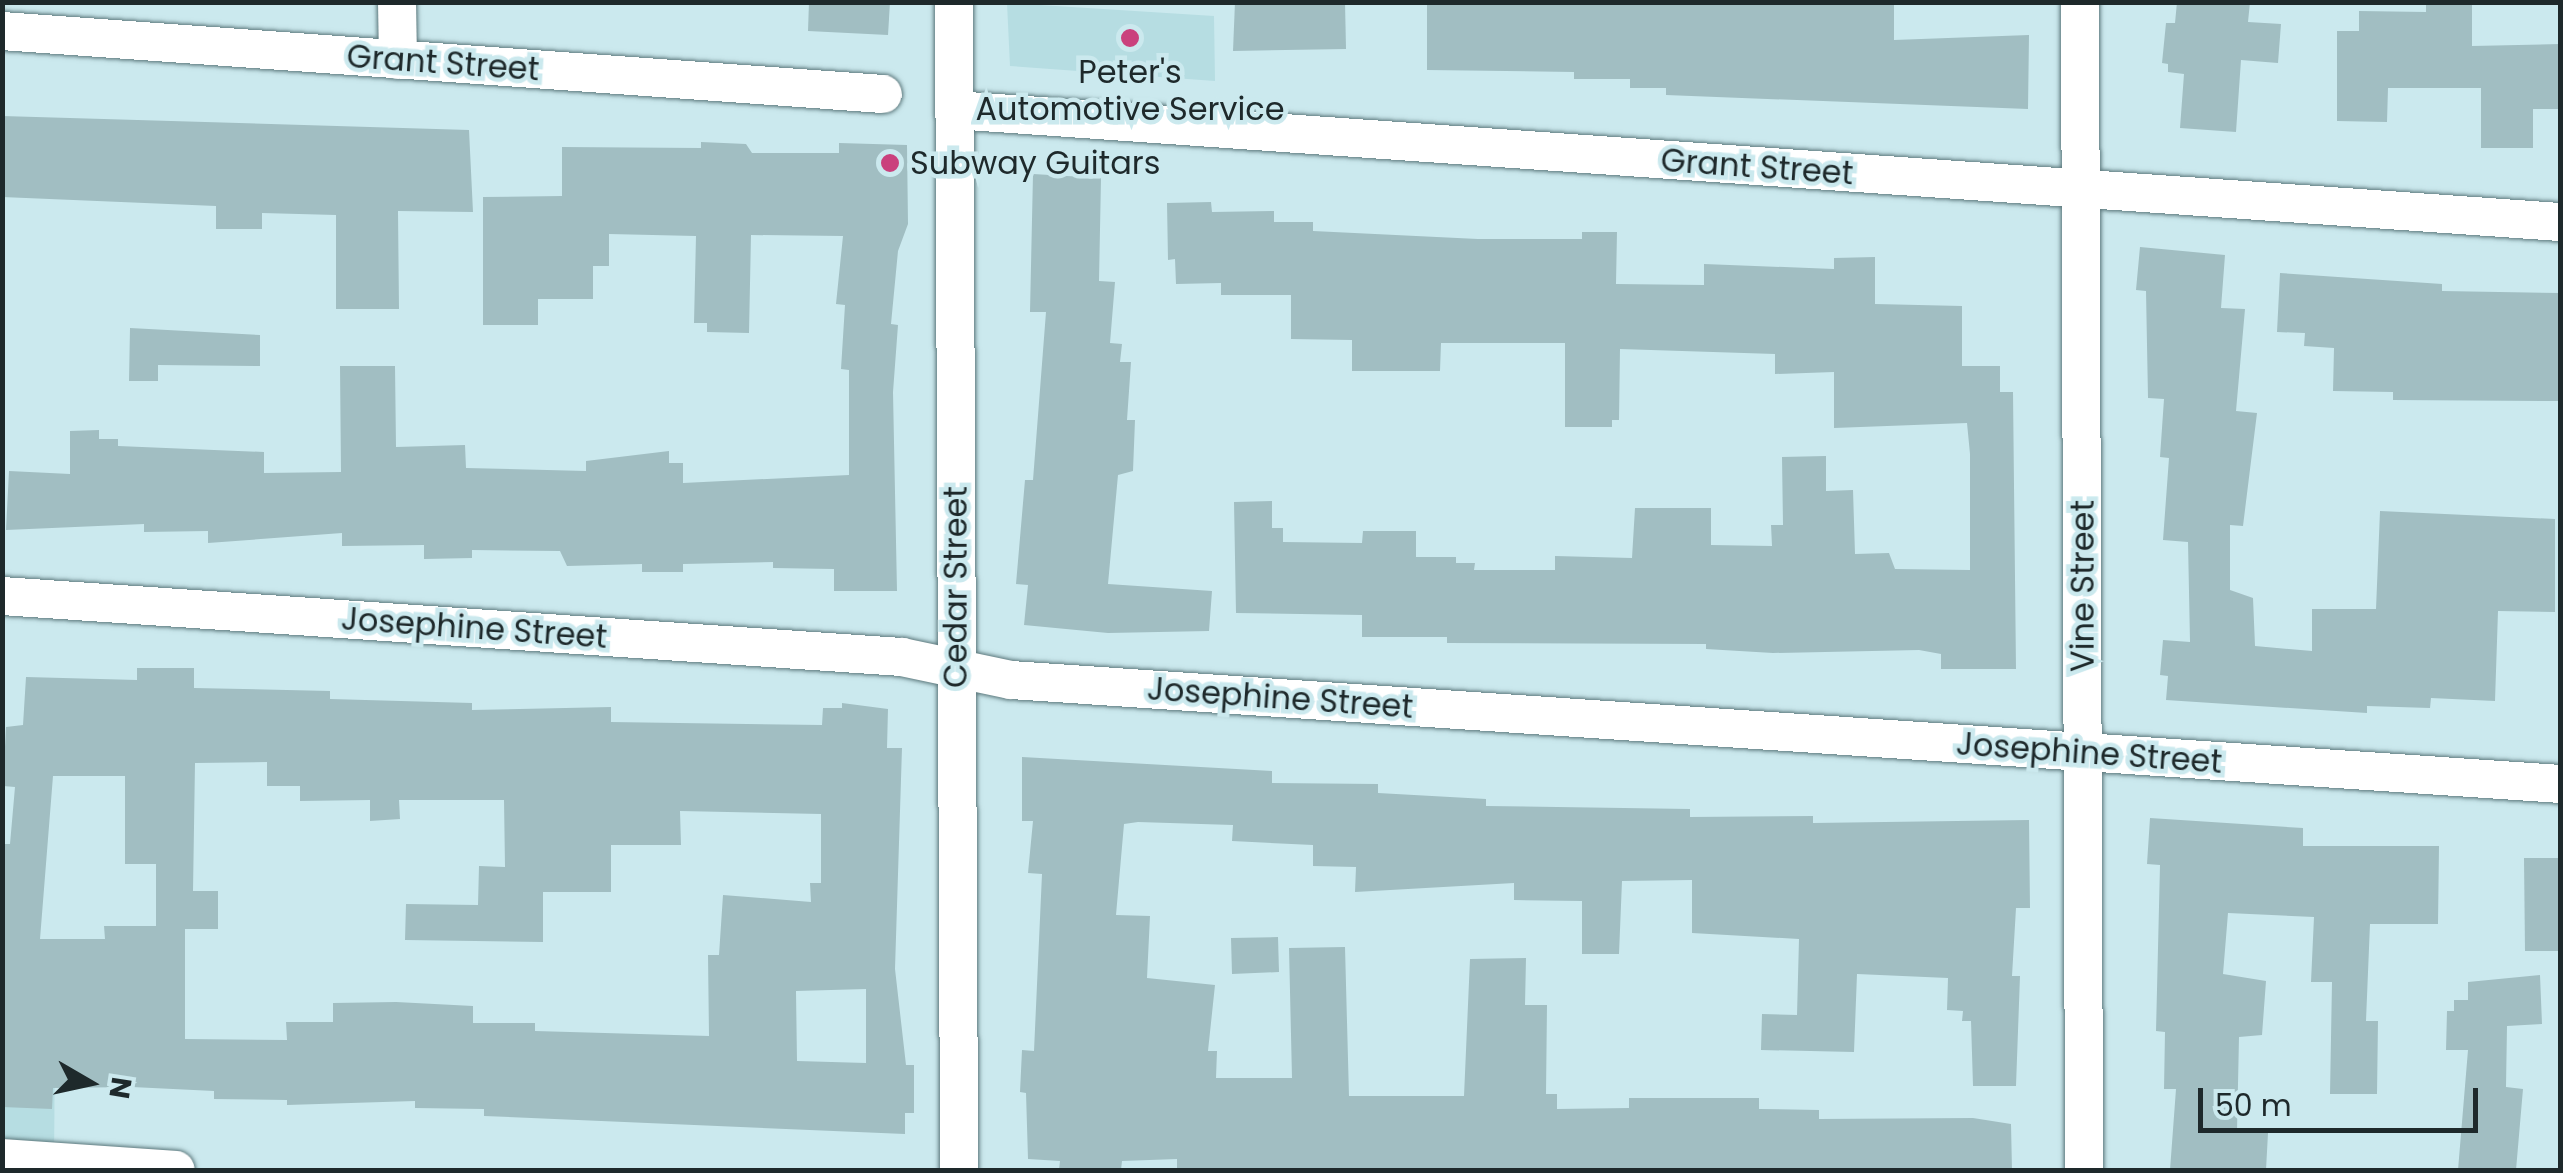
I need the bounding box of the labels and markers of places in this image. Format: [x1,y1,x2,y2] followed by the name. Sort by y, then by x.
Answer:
[1119,27,1141,49] marker: Peter's Automotive Service
[975,54,1285,129] place label: Peter's Automotive Service
[910,144,1160,182] place label: Subway Guitars
[879,152,901,174] marker: Subway Guitars

